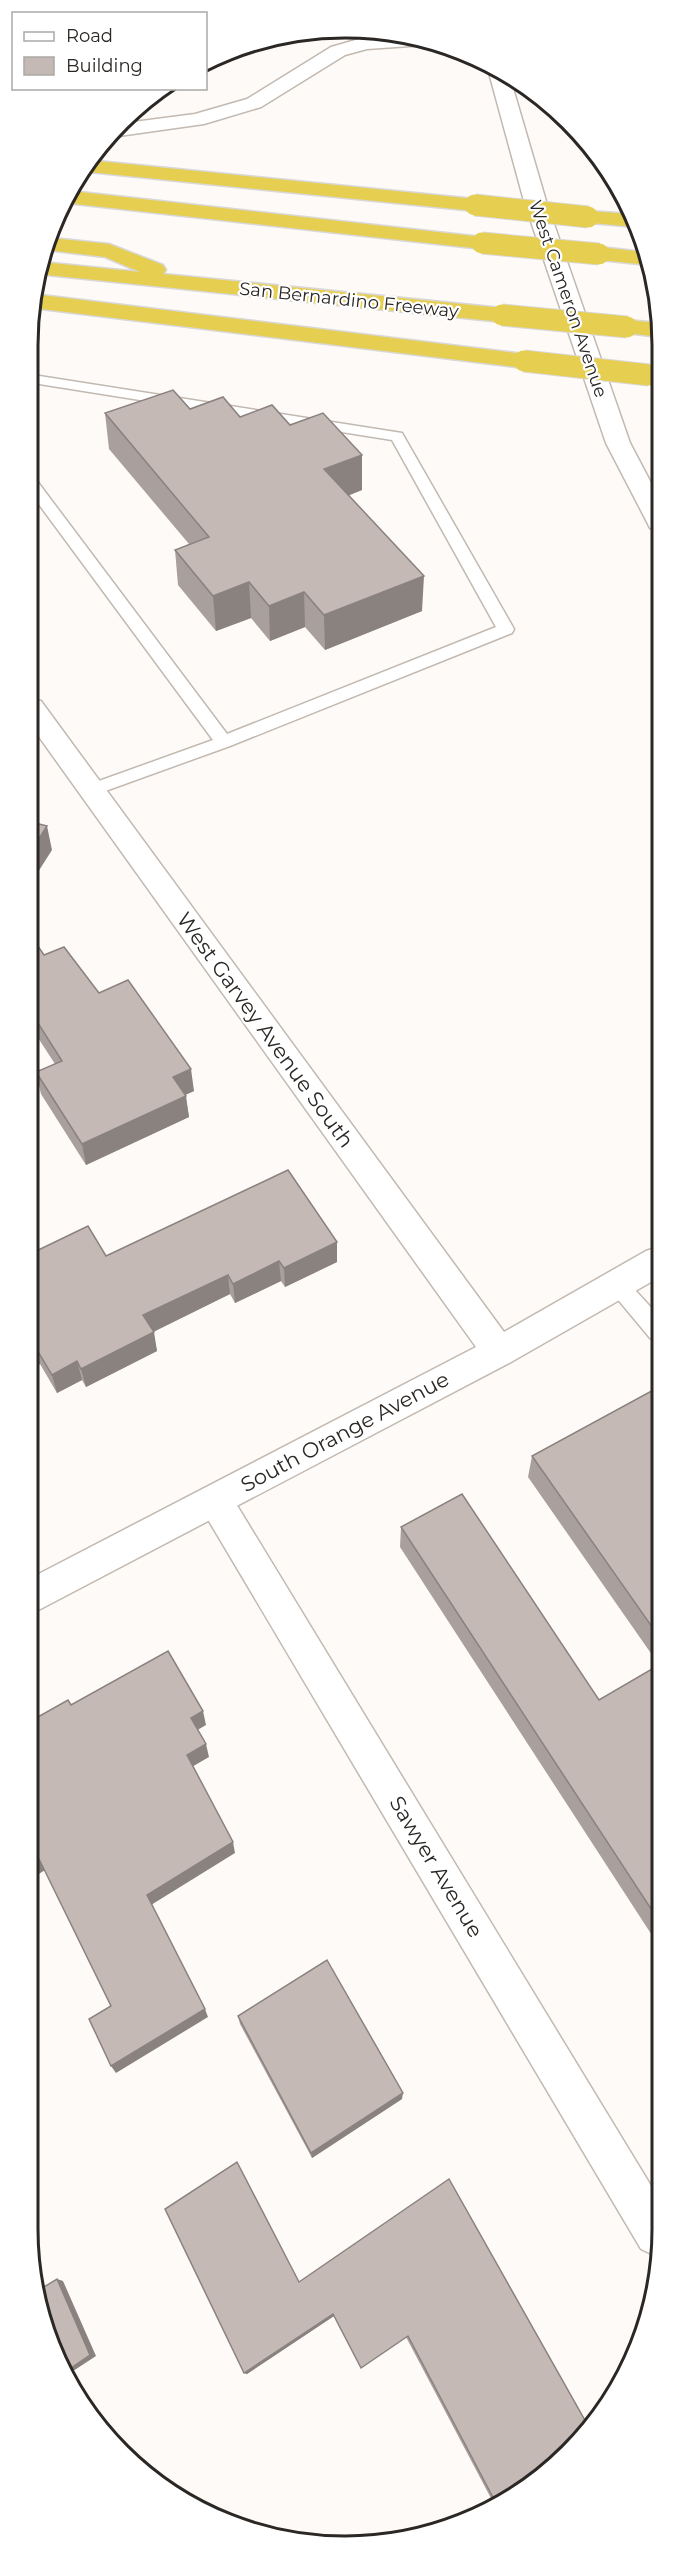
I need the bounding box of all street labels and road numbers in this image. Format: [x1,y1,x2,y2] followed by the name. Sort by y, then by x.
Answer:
[524,198,612,401] street label: West Cameron Avenue
[238,278,460,322] street label: San Bernardino Freeway
[172,907,359,1152] street label: West Garvey Avenue South
[236,1366,453,1497] street label: South Orange Avenue
[384,1792,488,1942] street label: Sawyer Avenue

